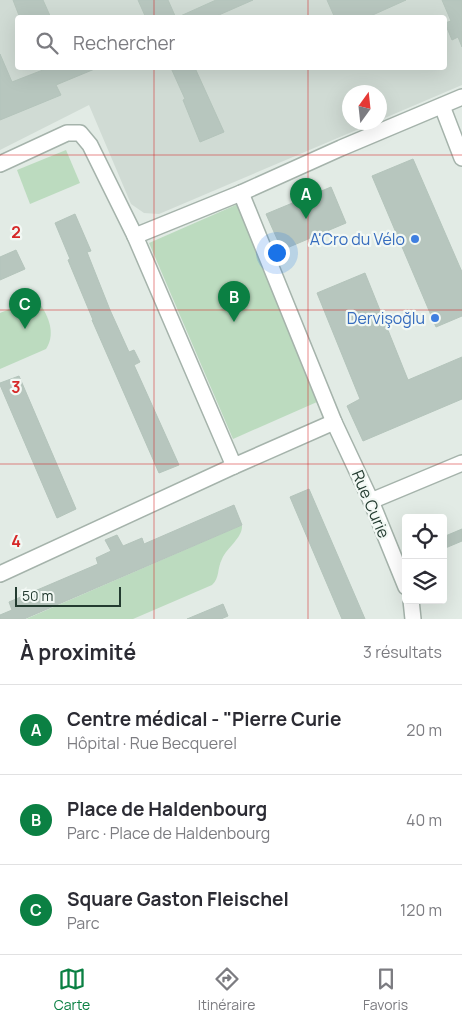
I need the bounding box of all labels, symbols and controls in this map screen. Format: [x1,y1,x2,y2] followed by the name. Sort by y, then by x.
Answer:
[15,15,447,70] search box
[33,29,61,57] icon: search
[73,30,175,56] text: Rechercher
[342,85,387,130] north arrow
[290,178,322,219] pin: A
[11,221,21,243] text: 2
[310,228,405,250] place label: A'Cro du Vélo
[409,233,421,245] marker: A'Cro du Vélo
[264,240,290,266] your location
[218,281,250,322] pin: B
[9,288,41,329] pin: C
[347,307,425,329] place label: Dervişoğlu
[429,312,441,324] marker: Dervişoğlu
[11,376,21,398] text: 3
[347,467,395,541] street label: Rue Curie
[402,514,447,604] map controls
[402,514,447,559] button: locate
[11,530,21,552] text: 4
[402,559,447,604] button: layers
[15,584,121,607] scale bar
[22,586,53,605] text: 50 m
[20,638,136,666] text: À proximité
[363,641,442,663] text: 3 résultats
[67,706,341,732] text: Centre médical - "Pierre Curie
[31,719,41,741] text: A
[406,719,442,741] text: 20 m
[67,732,237,754] text: Hôpital · Rue Becquerel
[67,796,267,822] text: Place de Haldenbourg
[31,809,41,831] text: B
[406,809,442,831] text: 40 m
[67,822,270,844] text: Parc · Place de Haldenbourg
[67,886,289,912] text: Square Gaston Fleischel
[30,899,42,921] text: C
[400,899,442,921] text: 120 m
[67,912,100,934] text: Parc
[54,965,90,1014] tab: Carte
[198,965,255,1014] tab: Itinéraire
[363,965,408,1014] tab: Favoris

